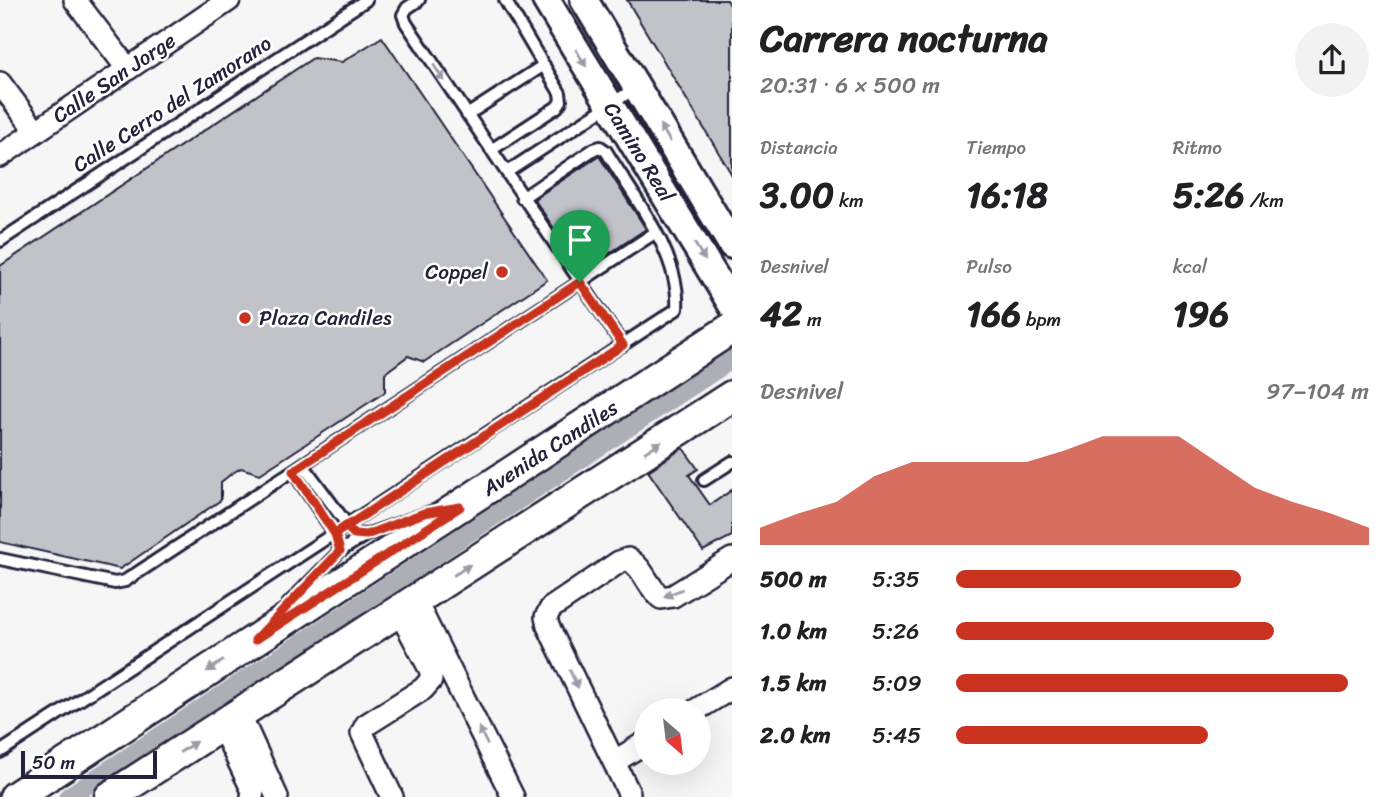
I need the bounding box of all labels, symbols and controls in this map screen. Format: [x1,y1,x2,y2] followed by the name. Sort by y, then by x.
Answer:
[760,5,1048,72] text: Carrera nocturna
[44,22,184,134] street label: Calle San Jorge
[1295,23,1369,97] button: share
[65,25,279,183] street label: Calle Cerro del Zamorano
[575,49,587,68] one-way arrow
[432,64,446,82] one-way arrow
[760,65,940,106] text: 20:31 · 6 × 500 m
[593,94,686,211] street label: Camino Real
[658,124,671,143] one-way arrow
[760,131,838,164] text: Distancia
[966,131,1026,164] text: Tiempo
[1173,131,1222,164] text: Ritmo
[760,164,834,226] text: 3.00
[966,164,1048,226] text: 16:18
[1173,164,1245,226] text: 5:26
[834,184,864,217] text: km
[1245,184,1284,217] text: /km
[550,210,610,282] pin
[561,221,599,259] icon: arrive
[693,243,706,262] one-way arrow
[760,250,829,283] text: Desnivel
[966,250,1012,283] text: Pulso
[1173,250,1207,283] text: kcal
[425,253,489,291] place label: Coppel
[494,264,510,280] marker: Coppel
[760,283,802,345] text: 42
[966,283,1021,345] text: 166
[1173,283,1229,345] text: 196
[259,299,392,337] place label: Plaza Candiles
[802,303,822,336] text: m
[1021,303,1061,336] text: bpm
[237,310,253,326] marker: Plaza Candiles
[760,371,843,412] text: Desnivel
[1266,371,1369,412] text: 97–104 m
[473,389,626,507] street label: Avenida Candiles
[644,440,662,454] one-way arrow
[760,559,827,600] text: 500 m
[872,559,920,600] text: 5:35
[452,564,471,577] one-way arrow
[662,588,683,599] one-way arrow
[760,611,827,652] text: 1.0 km
[872,611,919,652] text: 5:26
[206,660,225,673] one-way arrow
[760,663,827,704] text: 1.5 km
[872,663,922,704] text: 5:09
[568,669,579,689] one-way arrow
[634,698,710,775] north arrow
[634,698,711,775] map controls
[760,715,831,756] text: 2.0 km
[872,715,921,756] text: 5:45
[477,726,488,746] one-way arrow
[178,740,198,753] one-way arrow
[32,746,75,779] text: 50 m
[21,748,158,780] scale bar

